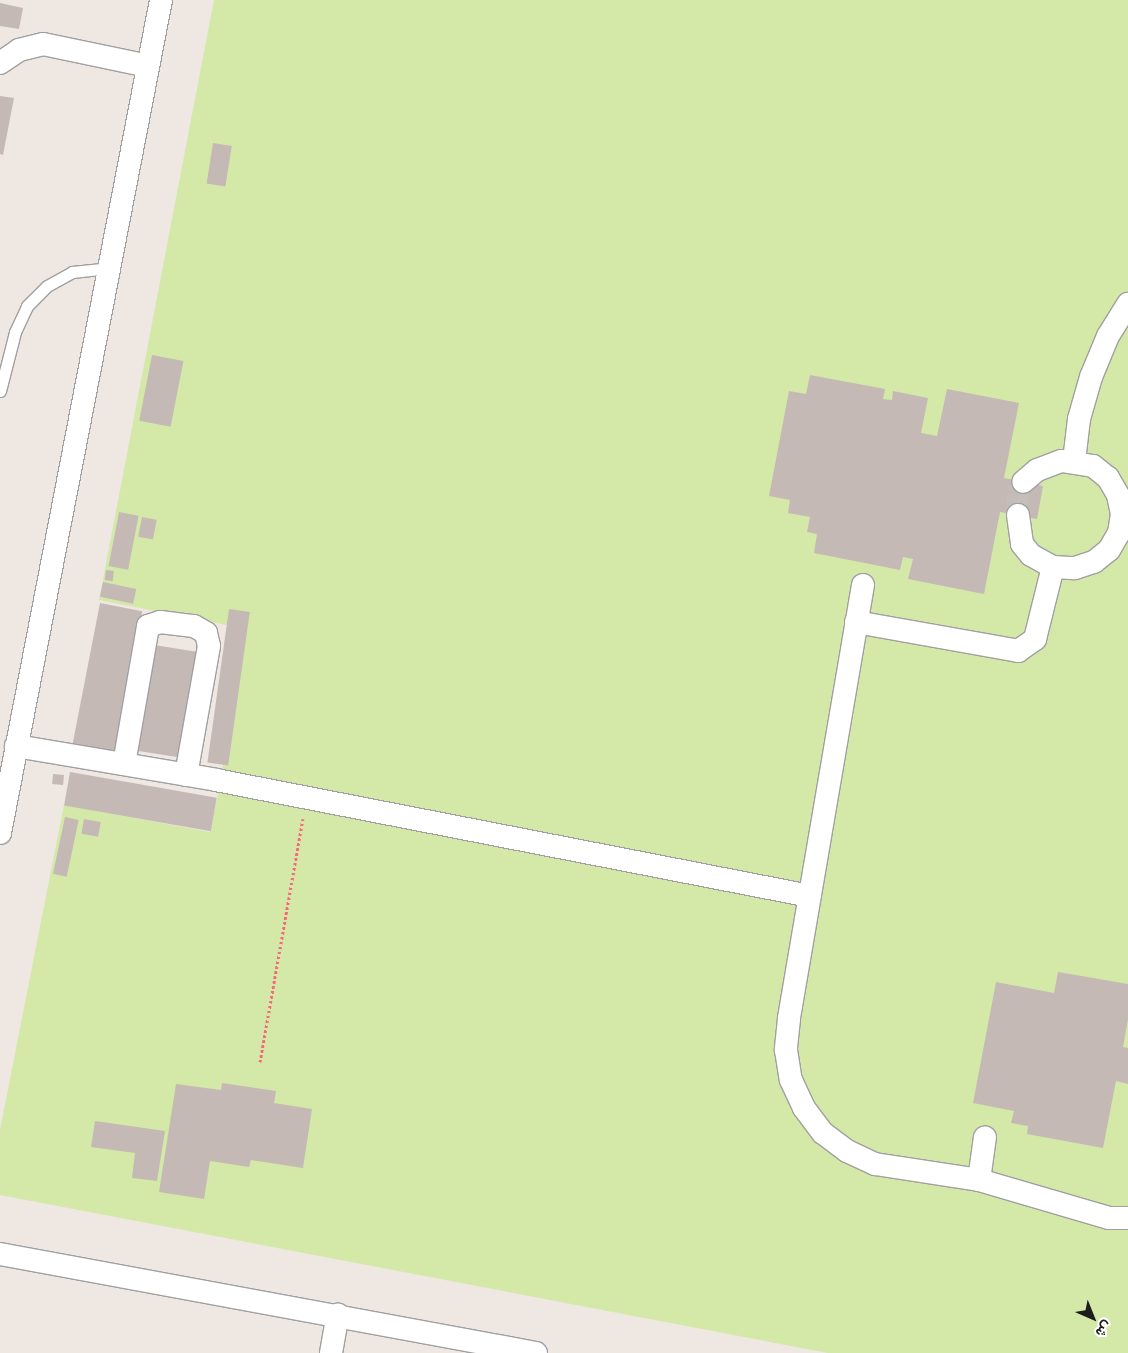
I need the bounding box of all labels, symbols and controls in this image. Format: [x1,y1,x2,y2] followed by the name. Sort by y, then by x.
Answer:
[1068,1293,1118,1343] north arrow
[1090,1316,1116,1342] text: ش

